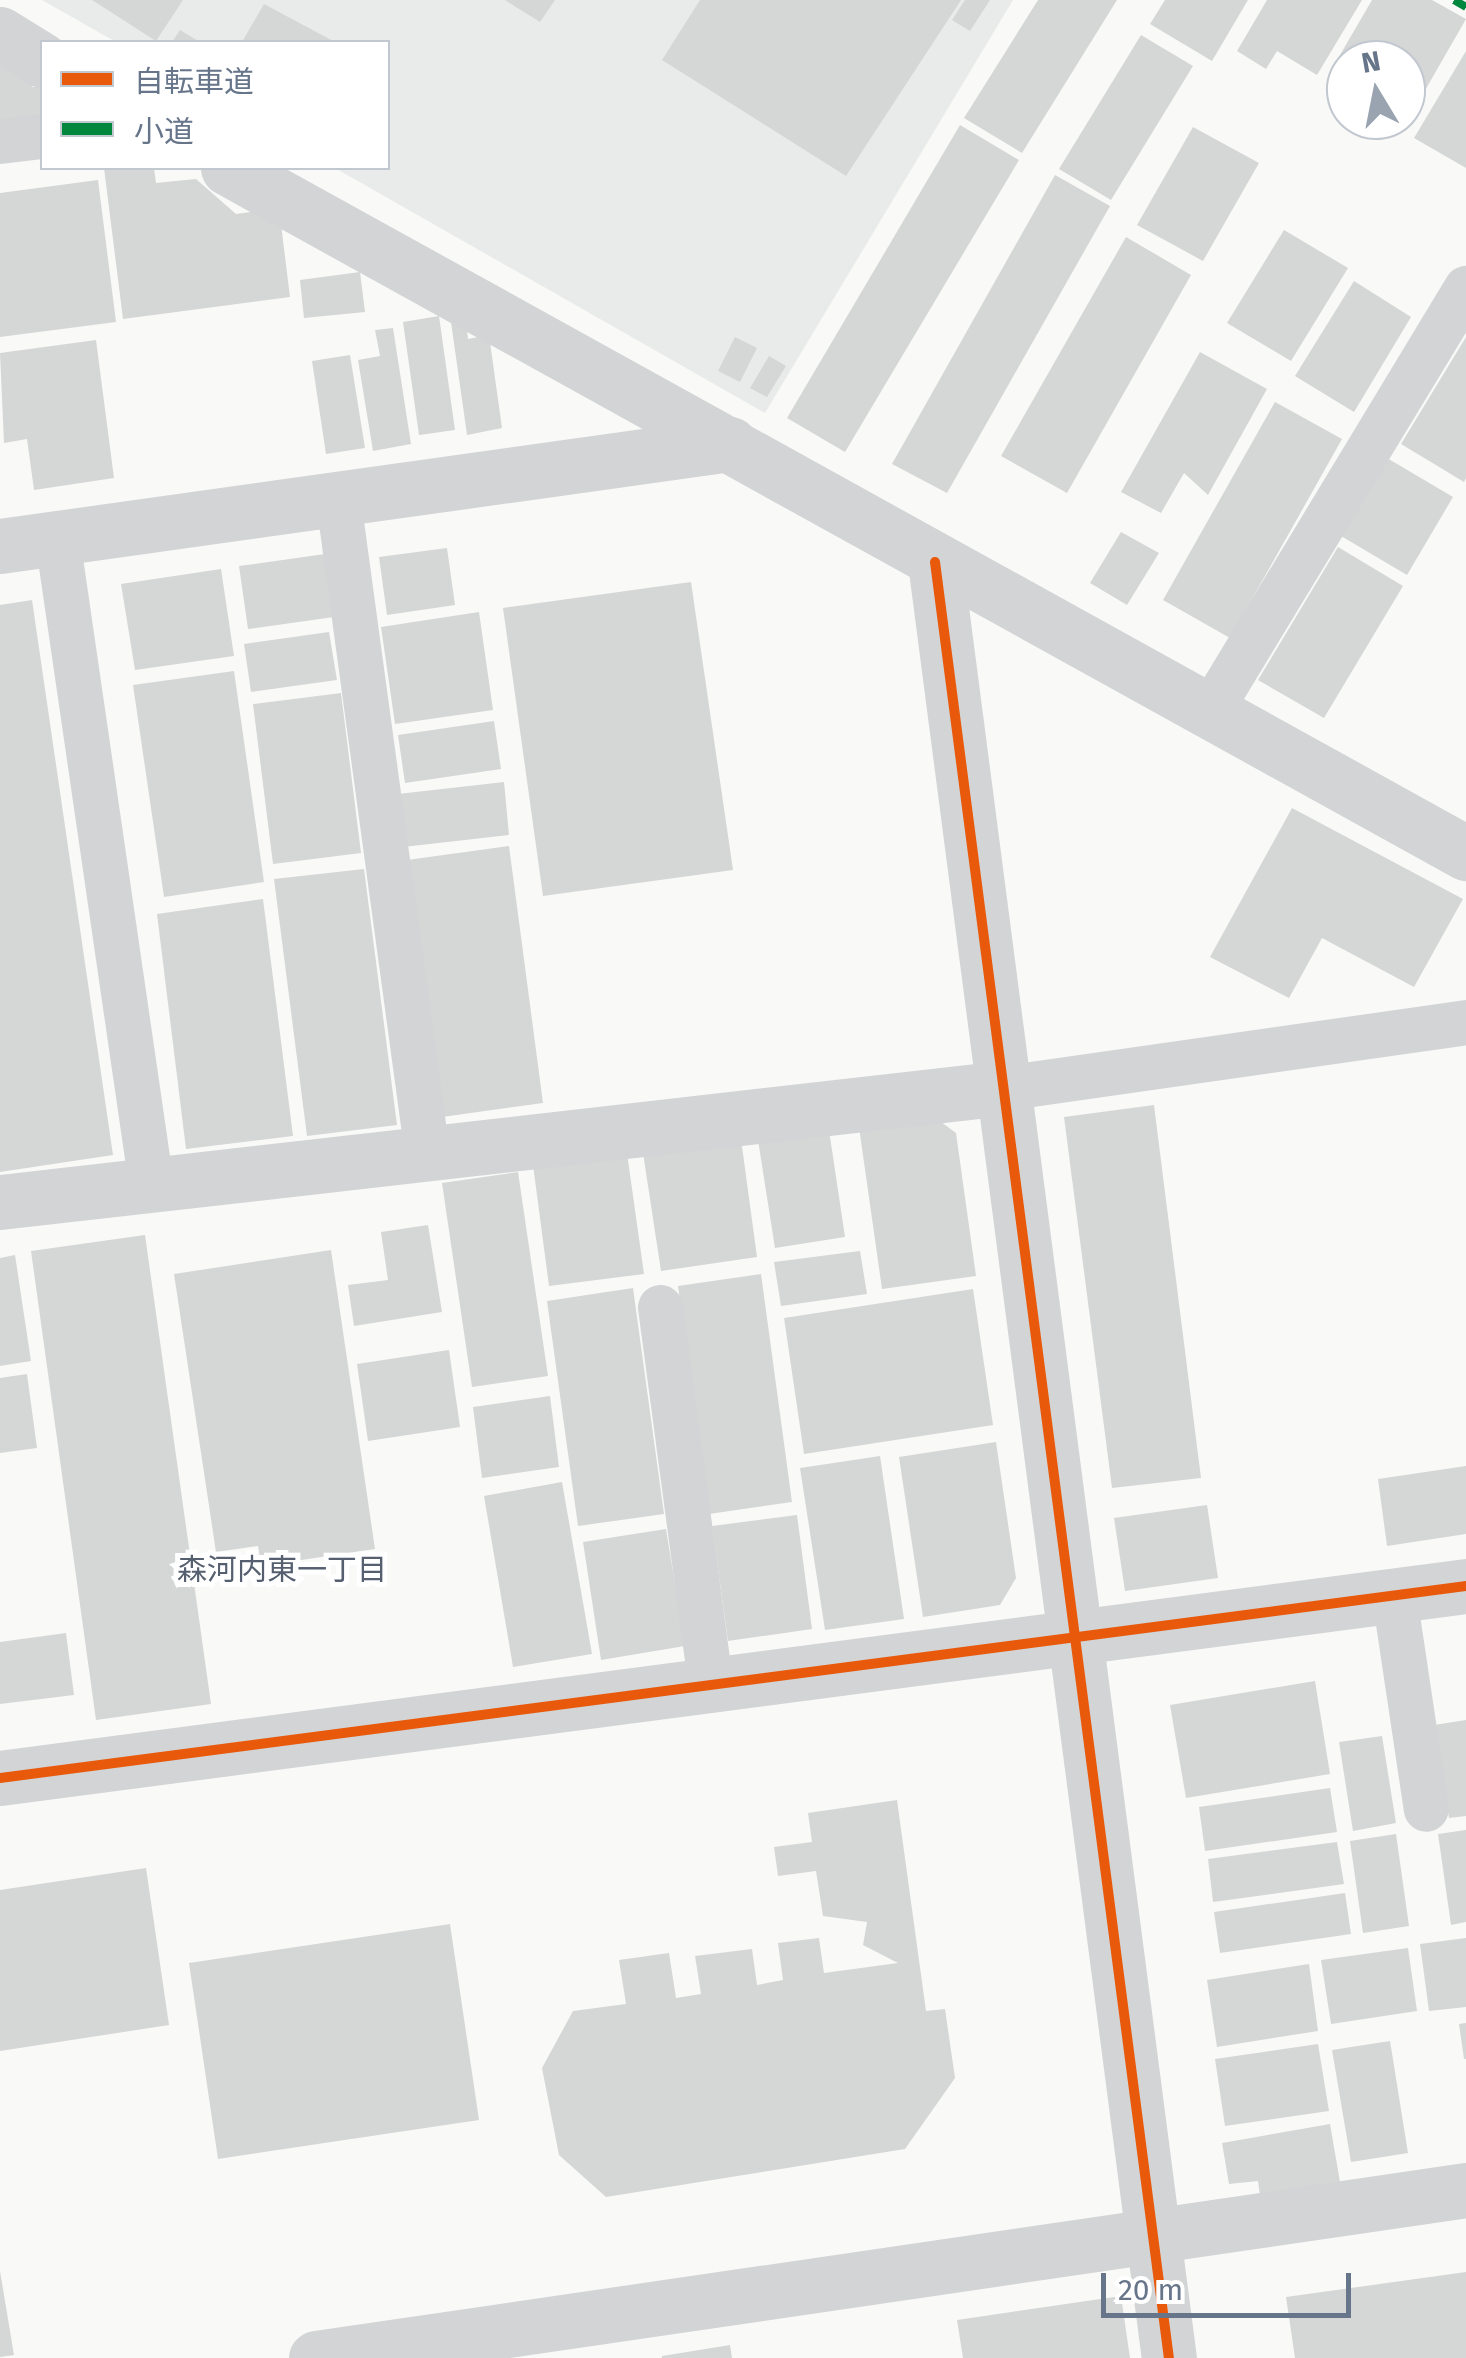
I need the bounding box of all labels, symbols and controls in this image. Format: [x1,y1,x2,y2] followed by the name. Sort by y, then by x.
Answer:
[40,40,390,170] legend
[1326,40,1426,140] north arrow
[1359,44,1383,80] text: N
[134,64,254,100] text: 自転車道
[134,114,194,150] text: 小道
[177,1552,387,1588] district label: 森河内東一丁目
[1106,2253,1356,2315] scale bar
[1118,2272,1183,2308] text: 20 m

